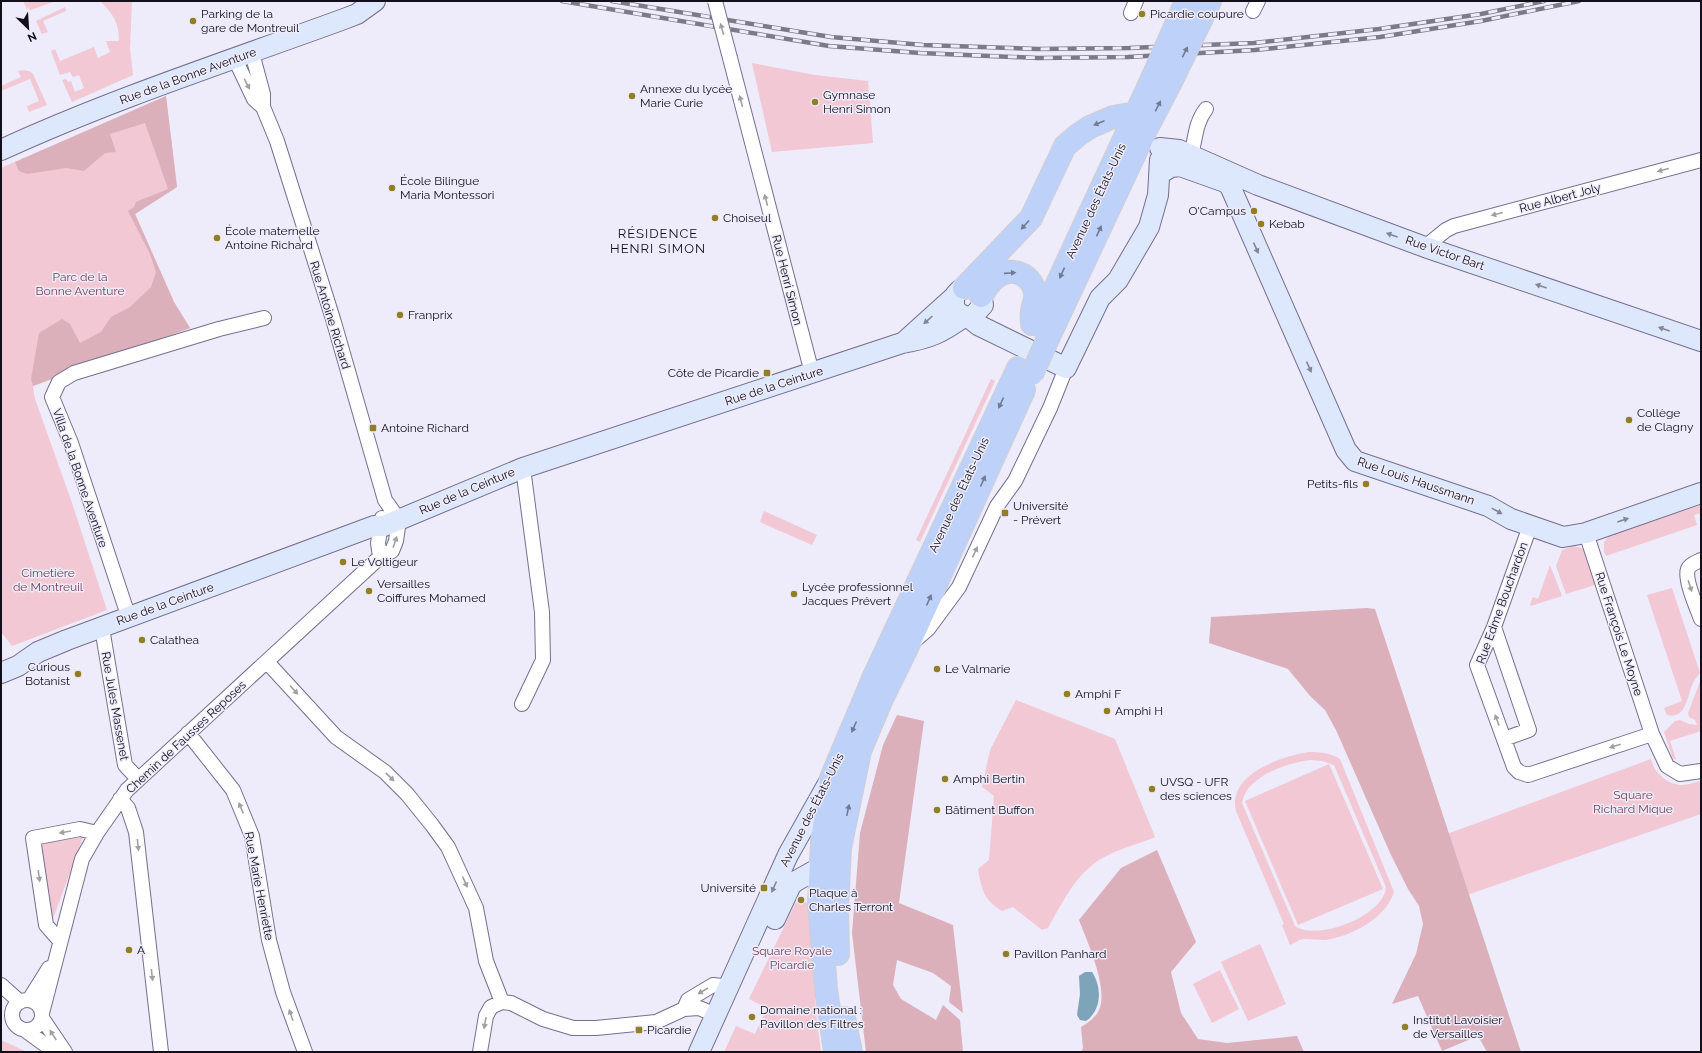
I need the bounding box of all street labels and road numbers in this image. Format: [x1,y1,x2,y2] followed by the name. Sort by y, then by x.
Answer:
[118,45,258,107] street label: Rue de la Bonne Aventure
[1063,141,1129,261] street label: Avenue des États-Unis
[1518,180,1603,216] street label: Rue Albert Joly
[769,233,805,327] street label: Rue Henri Simon
[1404,233,1486,273] street label: Rue Victor Bart
[307,259,353,371] street label: Rue Antoine Richard
[723,364,825,408] street label: Rue de la Ceinture
[50,407,110,549] street label: Villa de la Bonne Aventure
[926,435,992,555] street label: Avenue des États-Unis
[1355,454,1477,508] street label: Rue Louis Haussmann
[417,465,517,517] street label: Rue de la Ceinture
[1473,540,1531,666] street label: Rue Edme Bouchardon
[1592,570,1646,698] street label: Rue François Le Moyne
[114,580,216,628] street label: Rue de la Ceinture
[99,650,131,762] street label: Rue Jules Massenet
[123,678,249,796] street label: Chemin de Fausses Reposes
[777,751,847,869] street label: Avenue des États-Unis
[242,830,276,942] street label: Rue Marie Henriette

